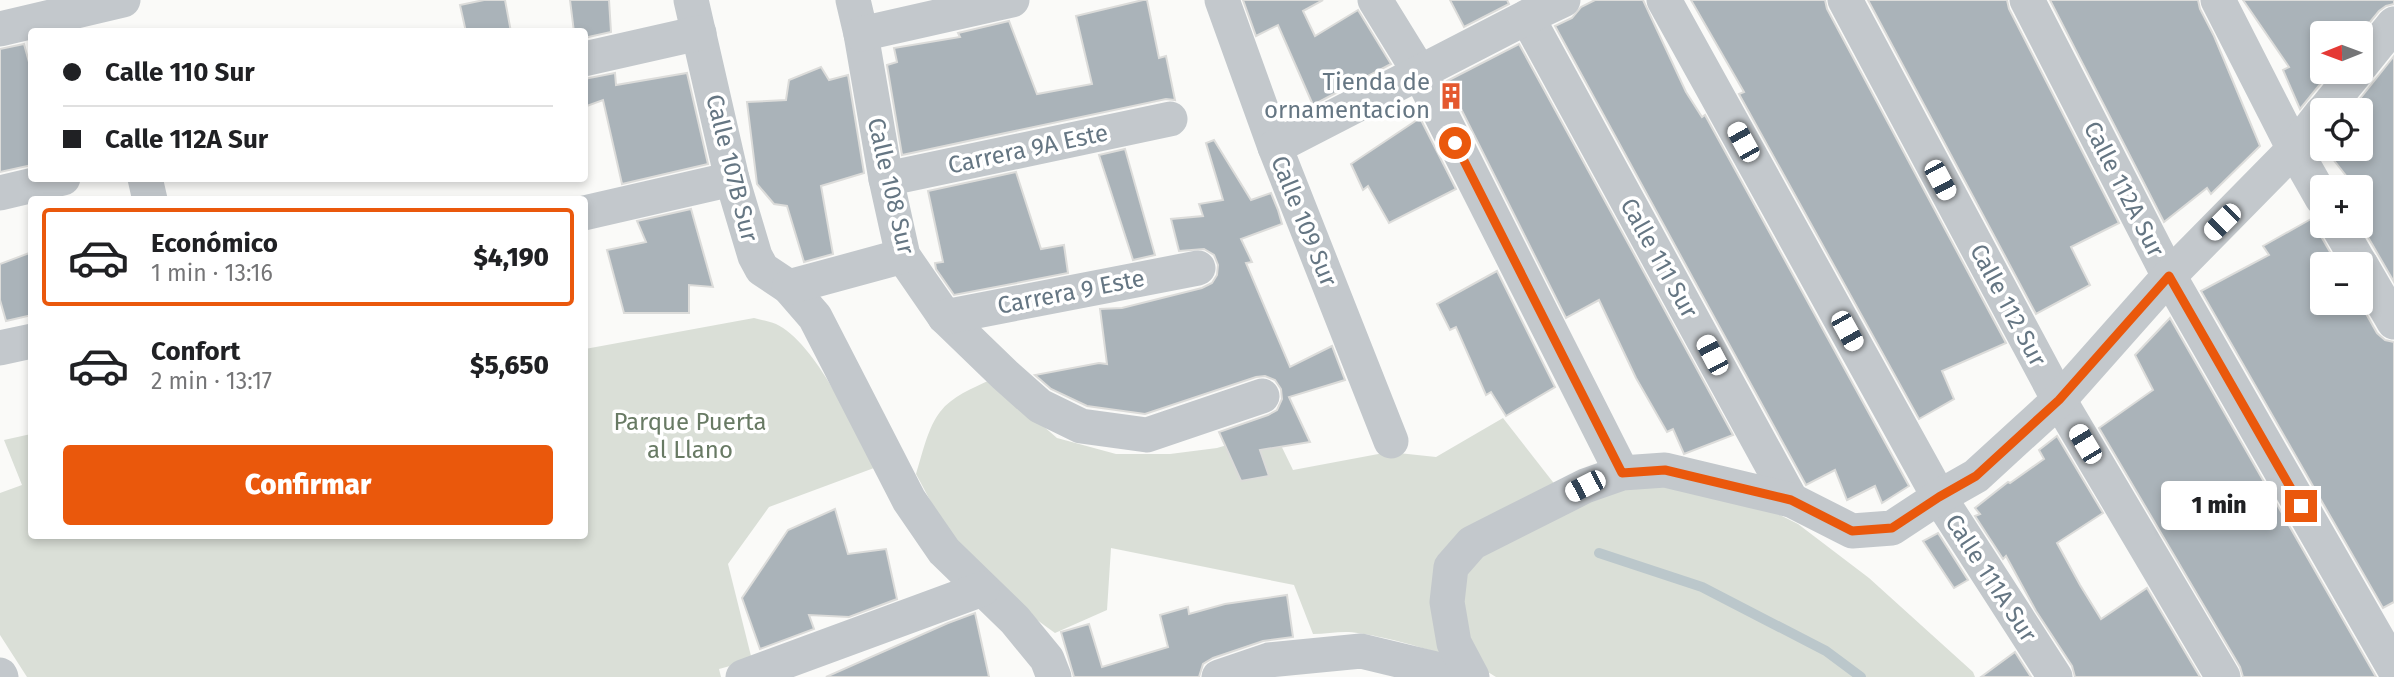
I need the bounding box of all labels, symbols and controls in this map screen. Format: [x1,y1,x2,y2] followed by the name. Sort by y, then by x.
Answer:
[2310,21,2373,84] north arrow
[2310,21,2373,315] map controls
[105,57,255,88] text: Calle 110 Sur
[1264,68,1430,124] place label: Tienda de ornamentacion
[1436,81,1466,111] building icon: Tienda de ornamentacion
[700,92,764,245] street label: Calle 107B Sur
[2310,98,2373,161] button: locate
[862,115,920,258] street label: Calle 108 Sur
[2078,117,2170,262] street label: Calle 112A Sur
[945,118,1111,180] street label: Carrera 9A Este
[1724,119,1763,165] car
[105,124,268,155] text: Calle 112A Sur
[1439,127,1471,159] route start
[1265,152,1343,291] street label: Calle 109 Sur
[1921,157,1960,203] car
[2310,175,2373,238] button: +
[1615,193,1704,323] street label: Calle 111 Sur
[2200,200,2245,244] car
[67,226,130,289] icon: car
[151,228,278,259] text: Económico
[1964,239,2052,372] street label: Calle 112 Sur
[473,242,549,273] text: $4,190
[2310,252,2373,315] button: −
[151,259,273,287] text: 1 min · 13:16
[995,264,1147,320] street label: Carrera 9 Este
[1828,308,1867,354] car
[1693,332,1732,378] car
[67,334,130,397] icon: car
[151,336,240,367] text: Confort
[470,350,549,381] text: $5,650
[151,367,272,395] text: 2 min · 13:17
[613,408,767,464] park label: Parque Puerta al Llano
[2066,421,2105,467] car
[63,445,553,525] button: Confirmar
[1562,467,1609,505] car
[2161,482,2276,530] callout: 1 min
[2285,490,2317,522] route end
[2191,491,2247,519] text: 1 min
[1939,509,2043,648] street label: Calle 111A Sur

